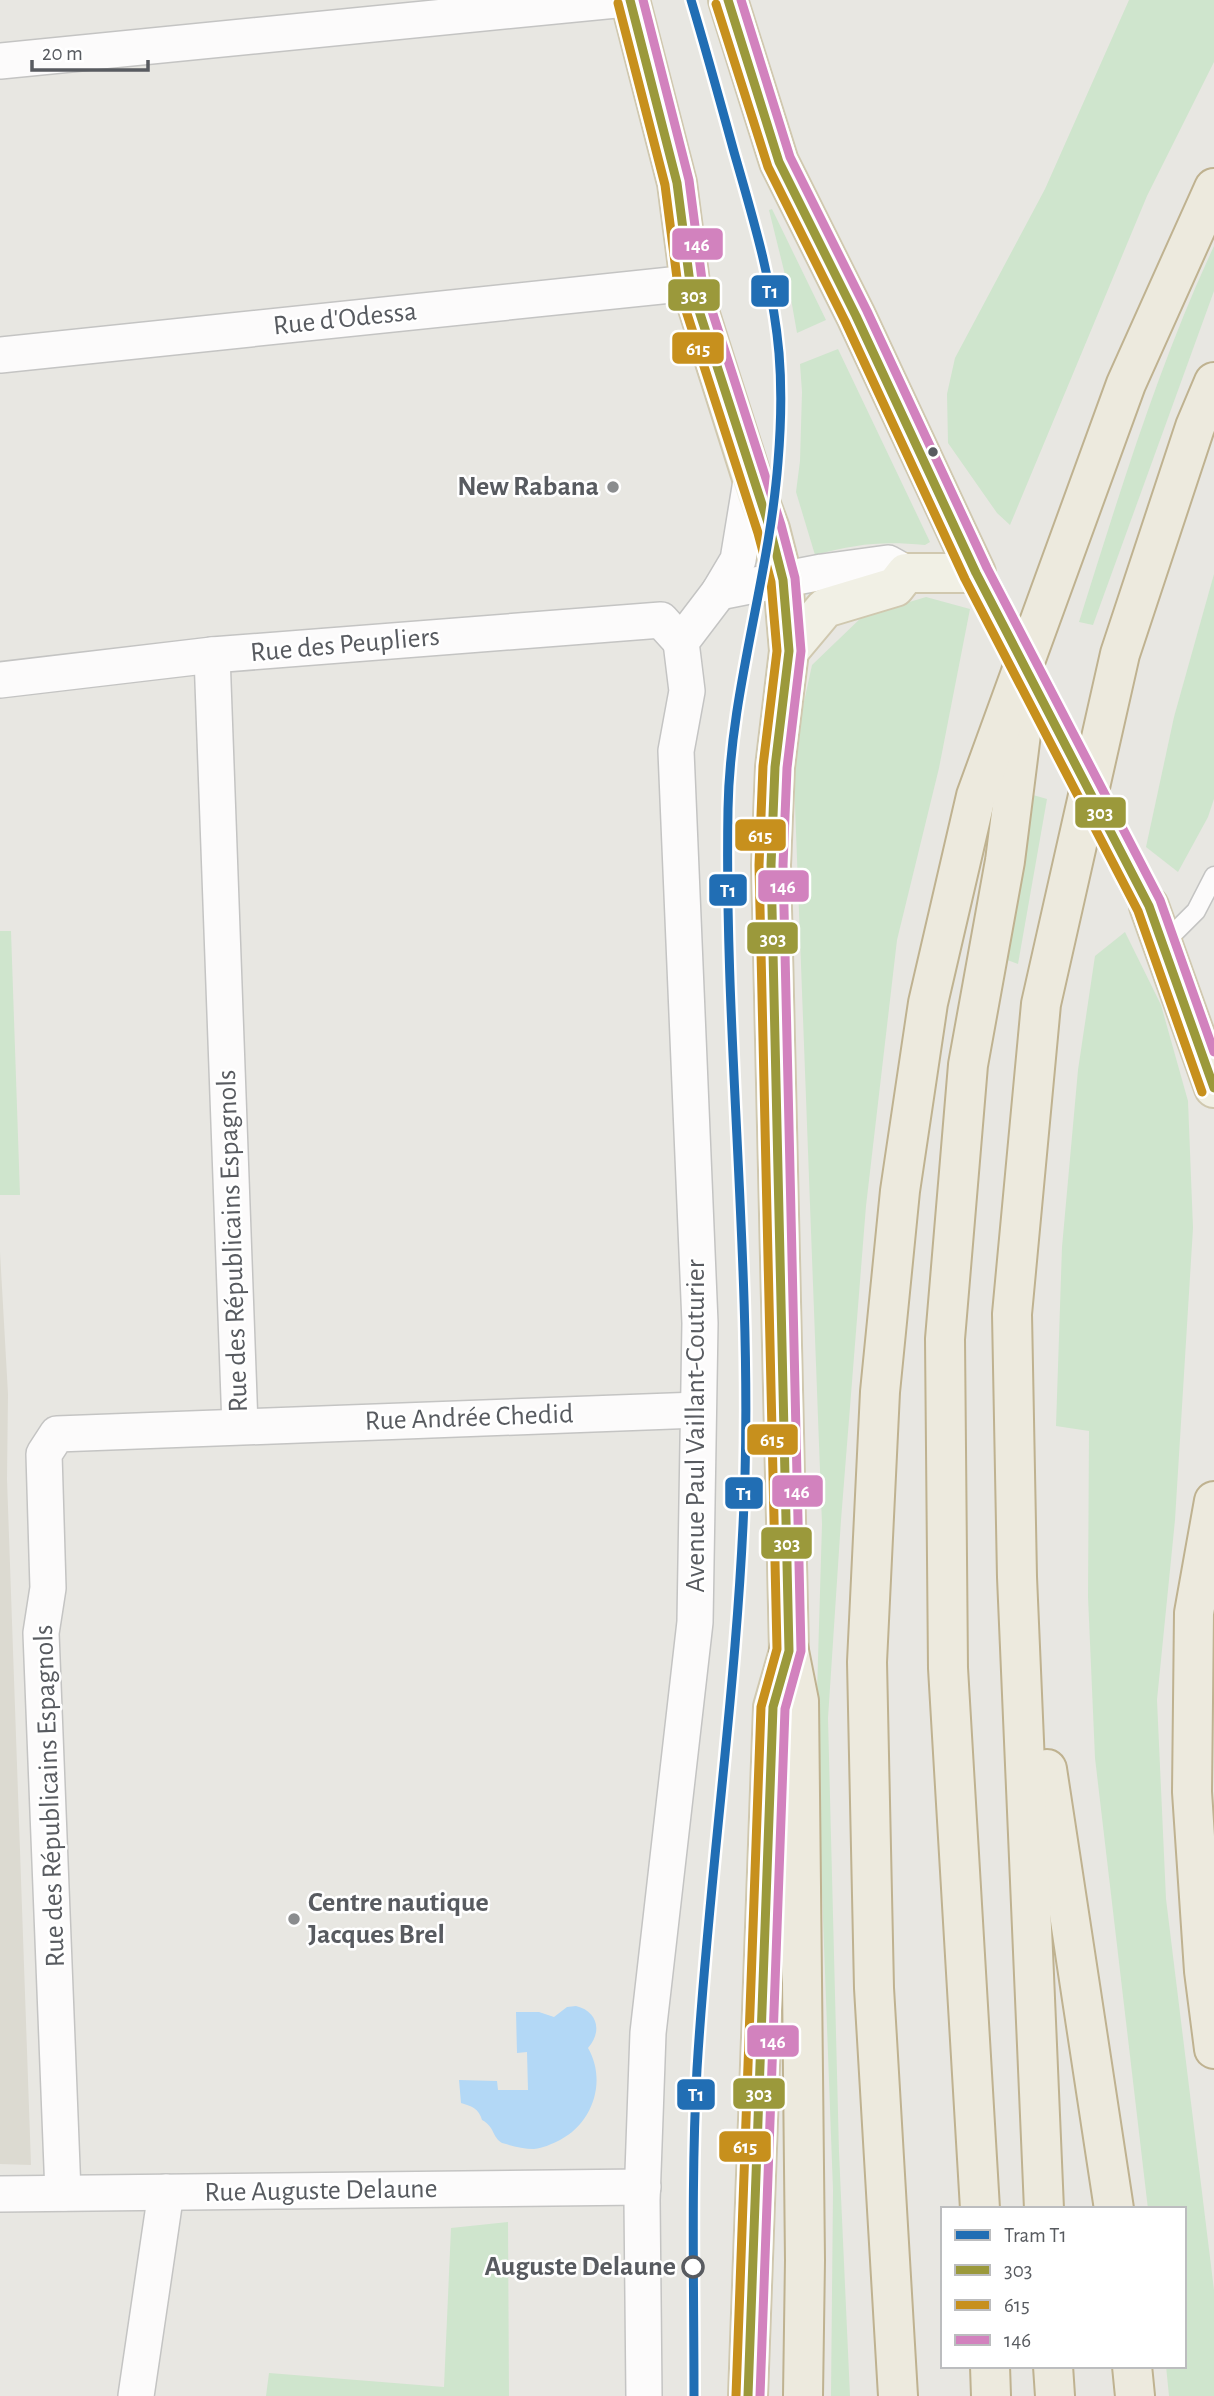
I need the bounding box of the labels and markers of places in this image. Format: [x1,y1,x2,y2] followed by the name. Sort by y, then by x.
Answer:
[926,445,940,459] unlabelled marker
[457,473,599,501] place label: New Rabana
[605,479,621,495] marker: New Rabana
[308,1889,489,1949] place label: Centre nautique Jacques Brel
[286,1911,302,1927] marker: Centre nautique Jacques Brel
[484,2253,676,2281] place label: Auguste Delaune
[682,2256,704,2278] marker: Auguste Delaune

